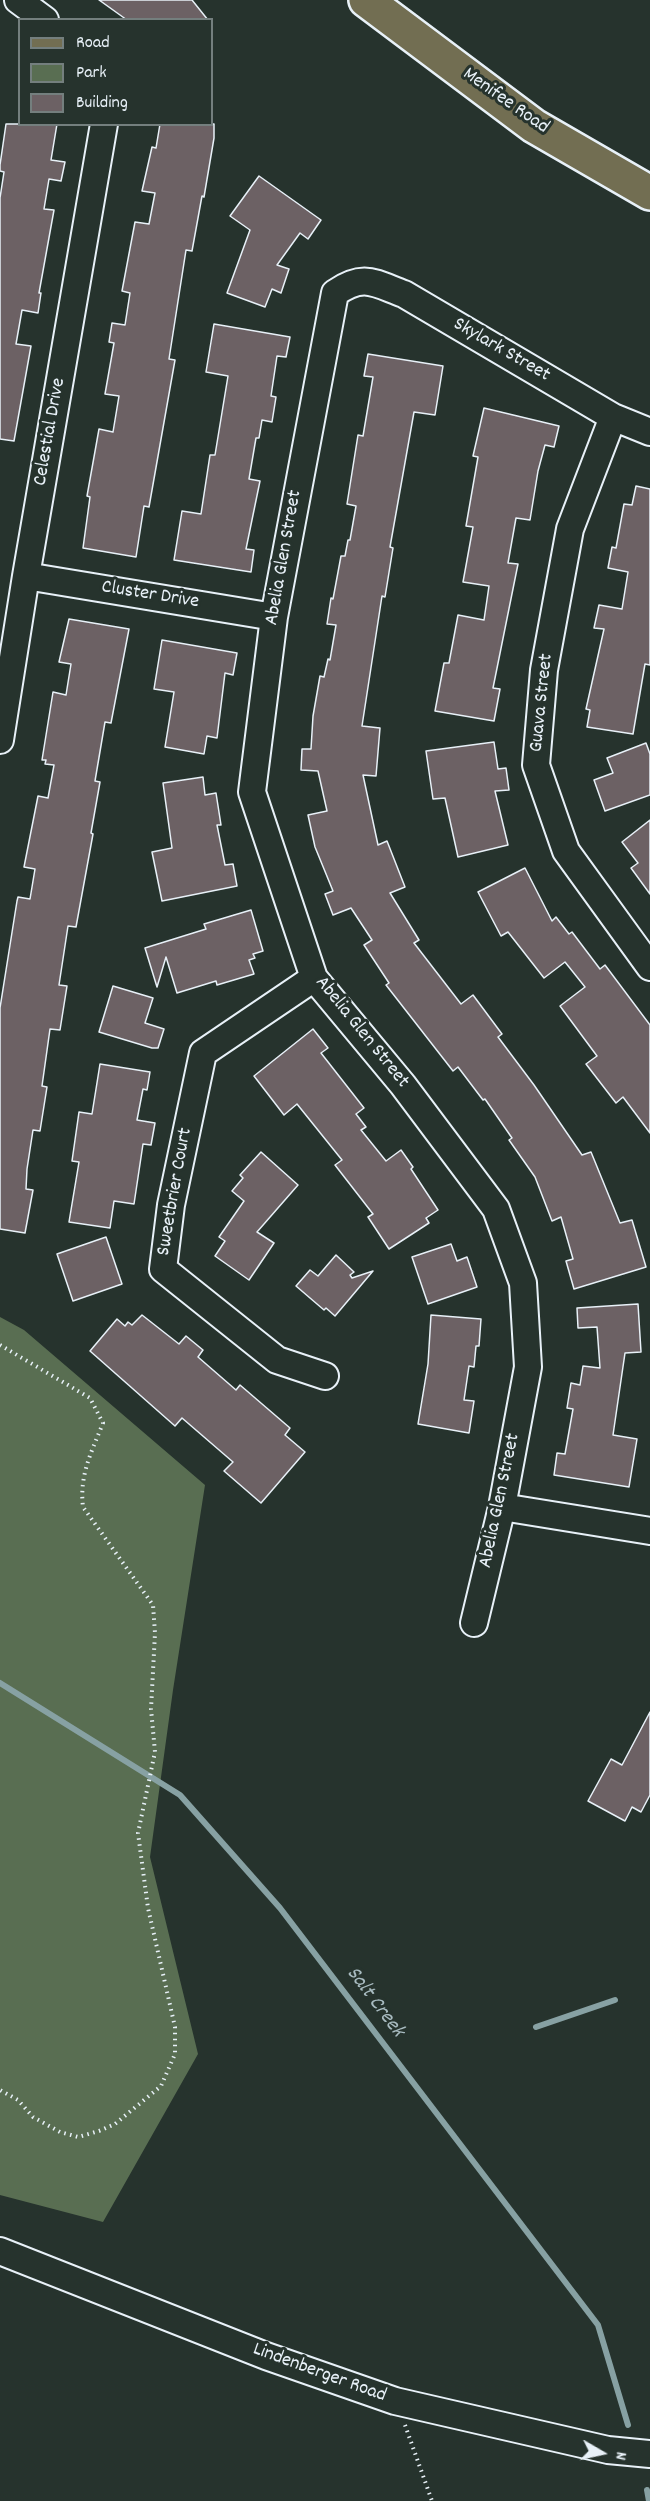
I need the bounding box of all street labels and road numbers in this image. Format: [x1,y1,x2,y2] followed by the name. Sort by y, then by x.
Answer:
[457,63,553,141] street label: Menifee Road
[448,314,554,388] street label: Skylark Street
[30,376,72,488] street label: Celestial Drive
[261,489,309,627] street label: Abelia Glen Street
[100,576,200,616] street label: Cluster Drive
[526,653,560,753] street label: Guava Street
[309,972,413,1094] street label: Abelia Glen Street
[153,1126,199,1258] street label: Sweetbrier Court
[475,1432,527,1570] street label: Abelia Glen Street
[249,2339,389,2409] street label: Lindenberger Road

